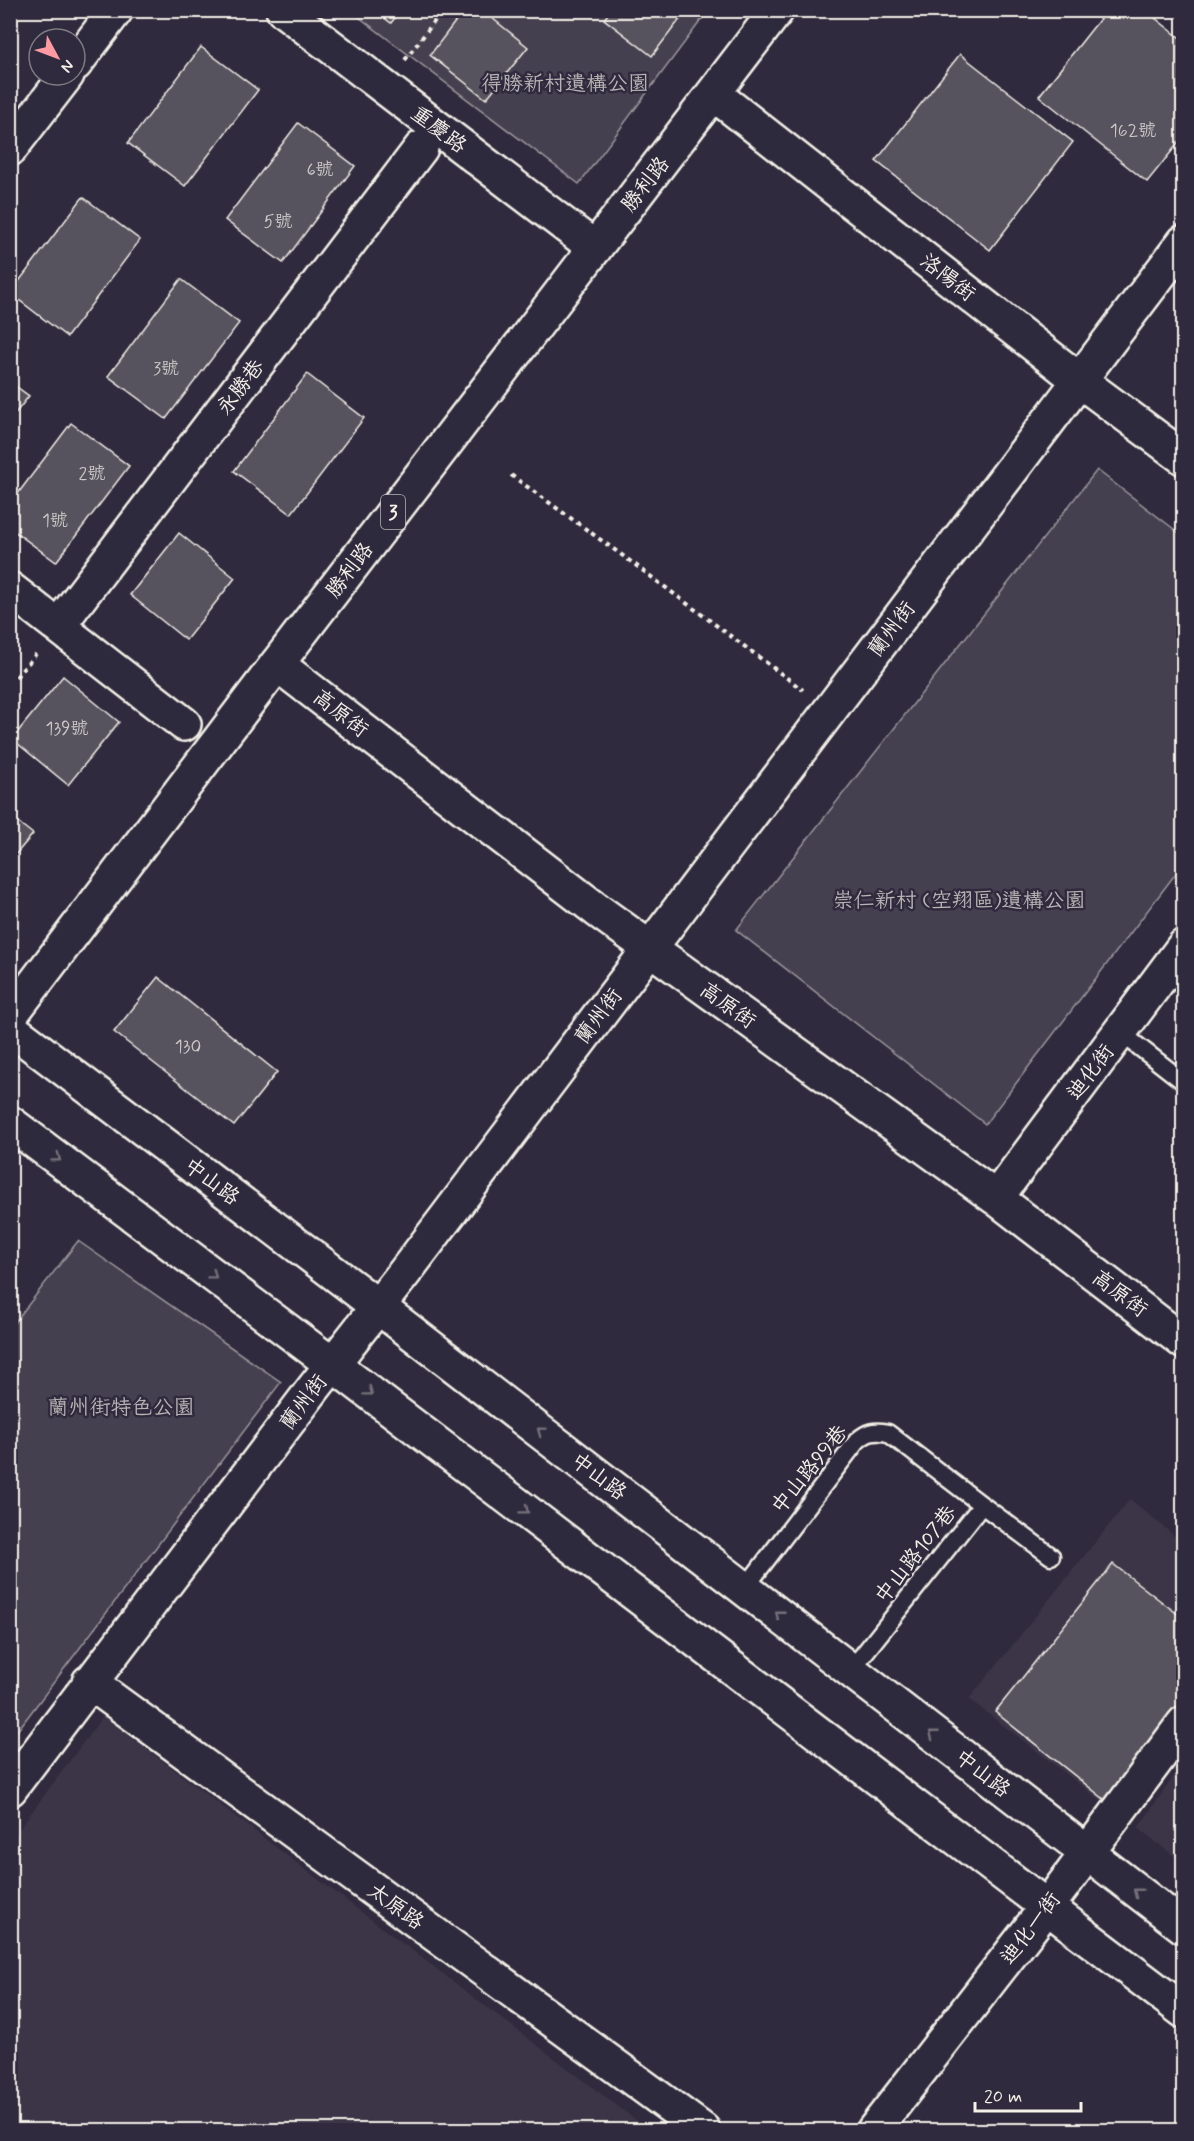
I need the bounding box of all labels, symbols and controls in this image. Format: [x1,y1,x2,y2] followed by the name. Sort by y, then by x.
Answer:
[27,27,87,87] north arrow
[56,55,79,77] text: N
[481,70,649,98] park label: 得勝新村遺構公園
[405,100,472,160] street label: 重慶路
[1110,119,1156,143] house number: 162號
[615,151,676,218] street label: 勝利路
[306,158,334,182] house number: 6號
[264,210,292,234] house number: 5號
[914,247,981,308] street label: 洛陽街
[211,354,271,421] street label: 永勝巷
[153,357,179,381] house number: 3號
[79,462,105,486] house number: 2號
[381,495,405,529] road number: 3
[42,509,68,533] house number: 1號
[320,537,380,604] street label: 勝利路
[862,596,922,663] street label: 蘭州街
[307,683,374,744] street label: 高原街
[45,717,89,741] house number: 139號
[832,887,1086,915] park label: 崇仁新村 (空翔區)遺構公園
[694,976,761,1036] street label: 高原街
[569,983,629,1050] street label: 蘭州街
[175,1035,201,1059] house number: 130
[1061,1039,1121,1106] street label: 迪化街
[51,1151,62,1162] one-way arrow
[178,1152,245,1212] street label: 中山路
[1086,1264,1153,1324] street label: 高原街
[207,1268,218,1279] one-way arrow
[274,1369,334,1436] street label: 蘭州街
[363,1385,374,1396] one-way arrow
[48,1394,195,1422] park label: 蘭州街特色公園
[765,1419,854,1520] street label: 中山路99巷
[537,1428,548,1439] one-way arrow
[565,1447,632,1507] street label: 中山路
[869,1500,963,1609] street label: 中山路107巷
[518,1503,529,1514] one-way arrow
[775,1611,786,1622] one-way arrow
[929,1730,940,1741] one-way arrow
[949,1743,1016,1804] street label: 中山路
[362,1877,429,1937] street label: 太原路
[994,1887,1067,1971] street label: 迪化一街
[1133,1888,1144,1899] one-way arrow
[975,2075,1082,2113] scale bar
[984,2085,1022,2109] text: 20 m

